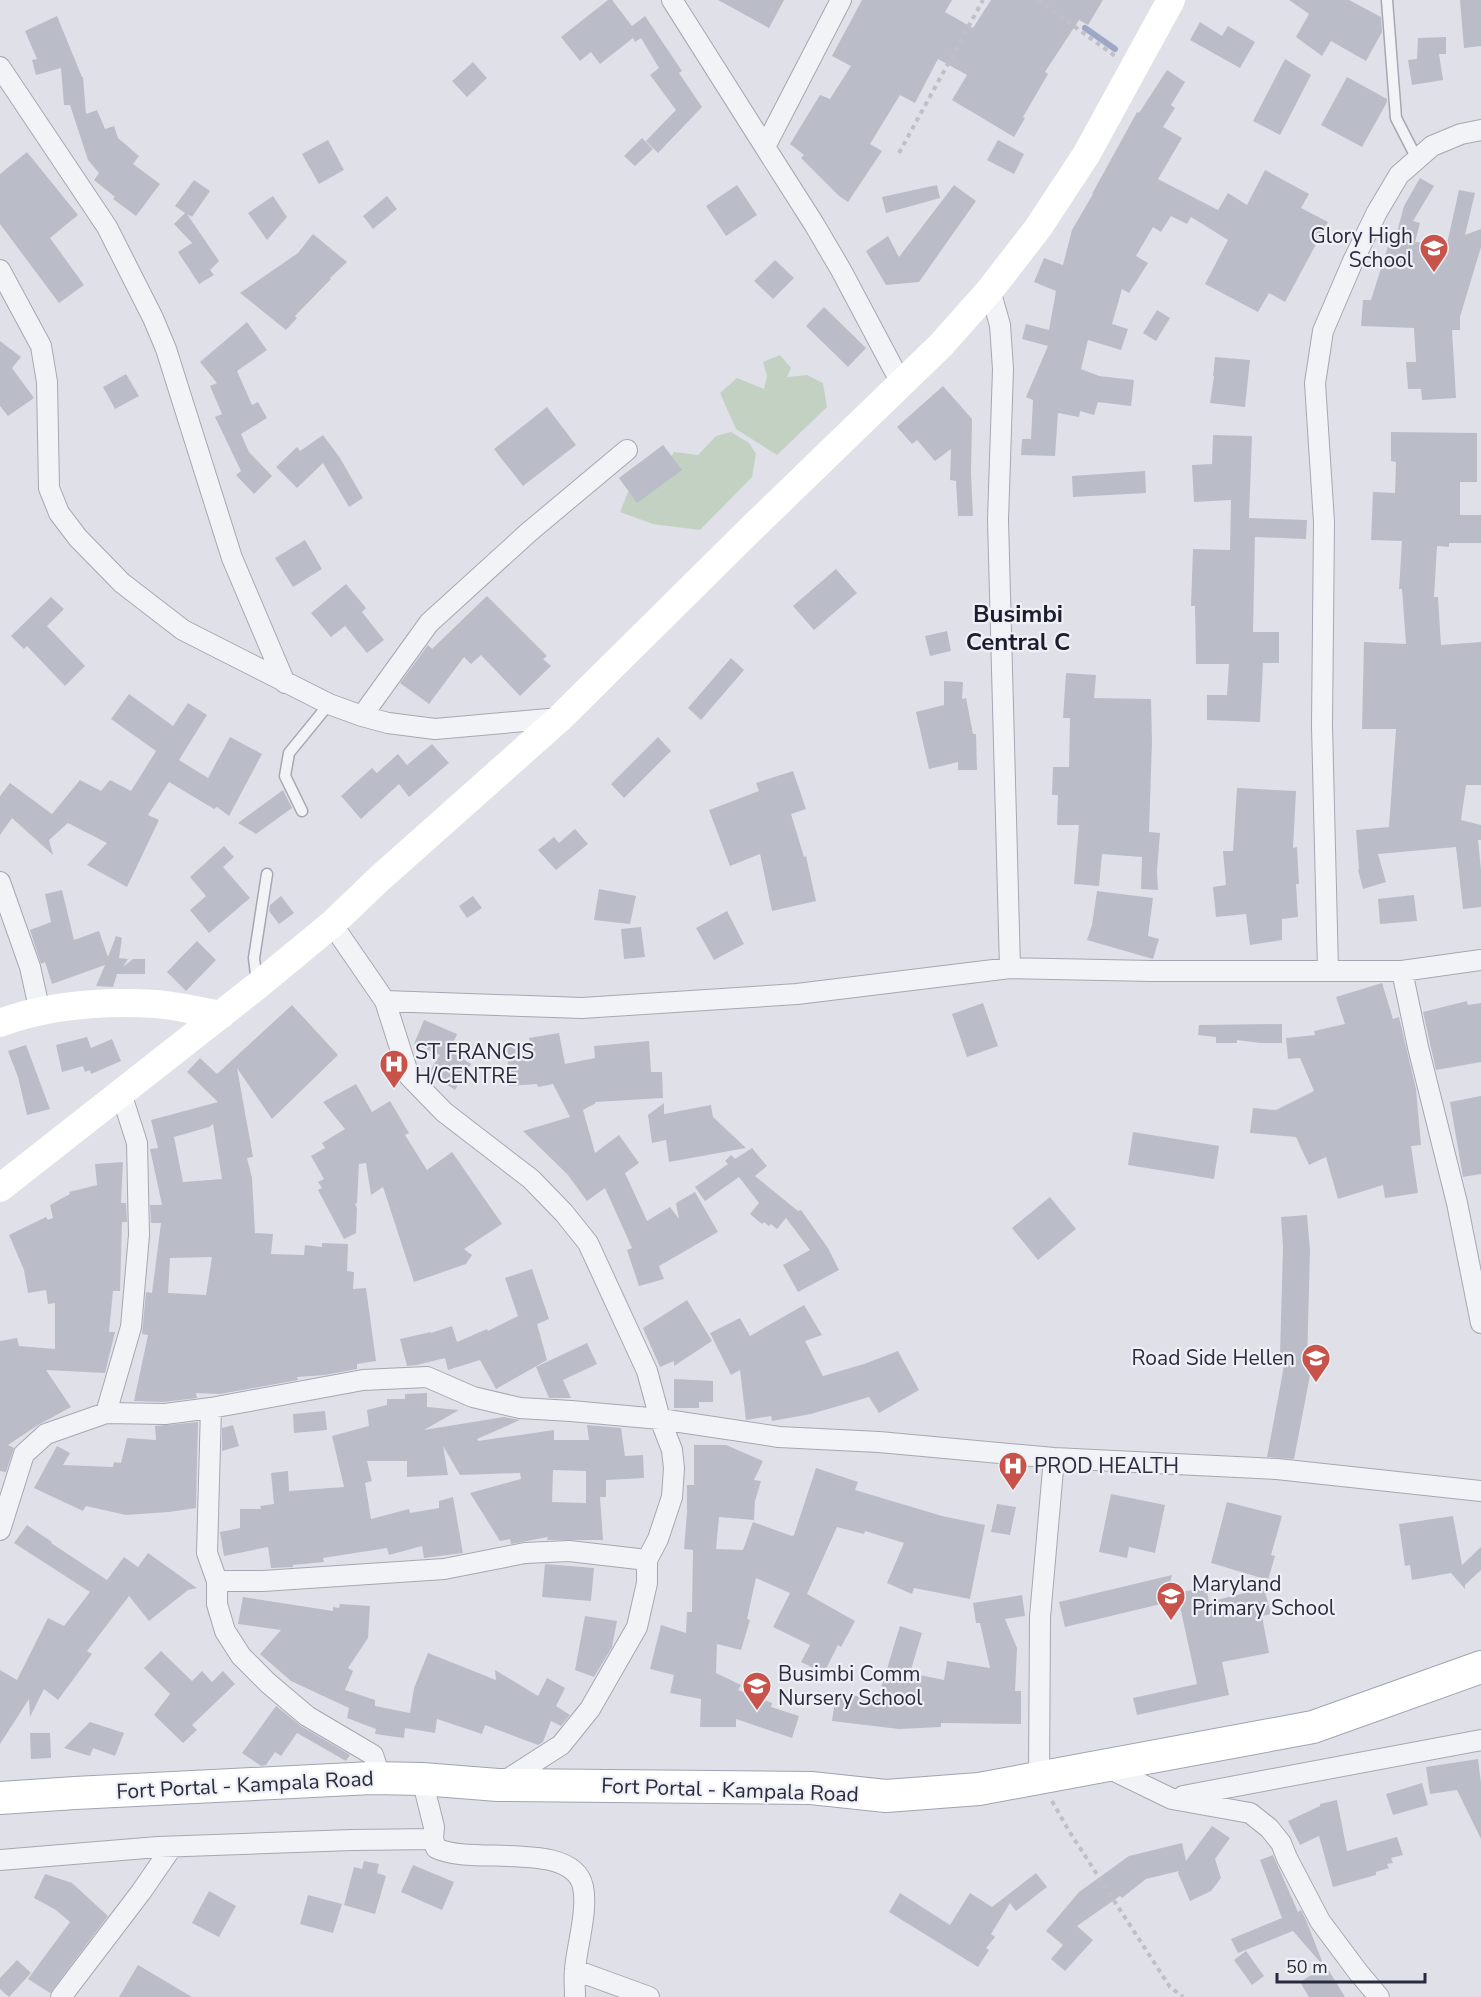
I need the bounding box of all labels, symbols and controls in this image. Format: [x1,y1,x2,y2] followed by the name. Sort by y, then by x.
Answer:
[1311,222,1414,274] place label: Glory High School
[1418,232,1450,274] school or university icon: Glory High School
[966,598,1070,658] district label: Busimbi Central C
[415,1038,534,1090] place label: ST FRANCIS H/CENTRE
[378,1048,410,1090] hospital icon: ST FRANCIS H/CENTRE
[1300,1342,1332,1384] school or university icon: Road Side Hellen
[1132,1344,1295,1372] place label: Road Side Hellen
[997,1450,1029,1492] hospital icon: PROD HEALTH
[1034,1452,1179,1480] place label: PROD HEALTH
[1192,1570,1336,1622] place label: Maryland Primary School
[1155,1580,1187,1622] school or university icon: Maryland Primary School
[778,1660,923,1712] place label: Busimbi Comm Nursery School
[741,1670,773,1712] school or university icon: Busimbi Comm Nursery School
[116,1764,374,1806] street label: Fort Portal - Kampala Road
[601,1772,859,1808] street label: Fort Portal - Kampala Road
[1277,1946,1426,1984] scale bar
[1286,1955,1328,1979] text: 50 m

